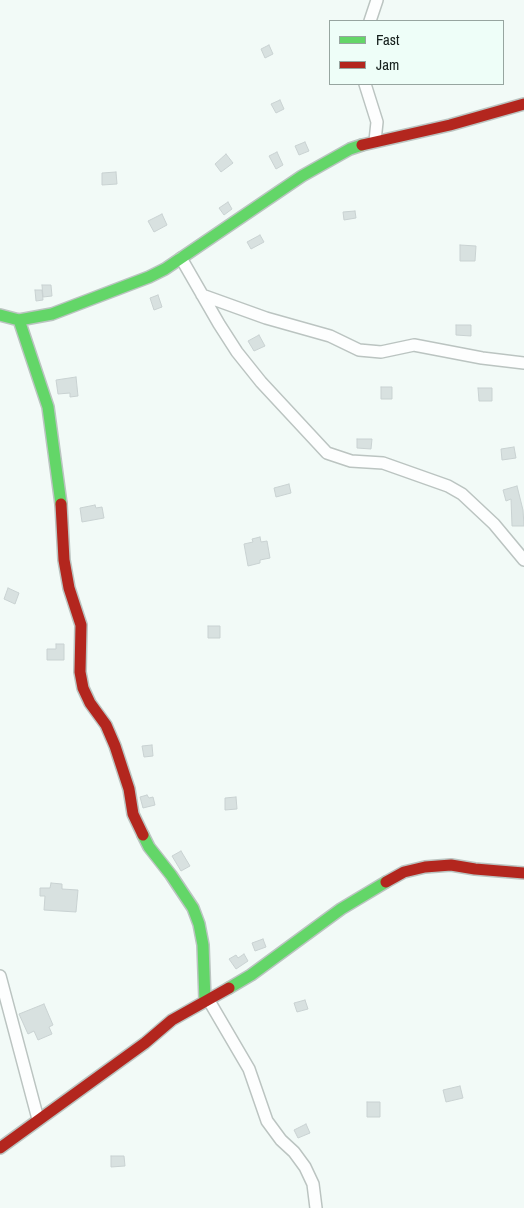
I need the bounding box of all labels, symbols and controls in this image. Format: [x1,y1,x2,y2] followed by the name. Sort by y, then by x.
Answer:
[329,20,504,85] legend
[376,29,399,50] text: Fast
[376,54,399,75] text: Jam

